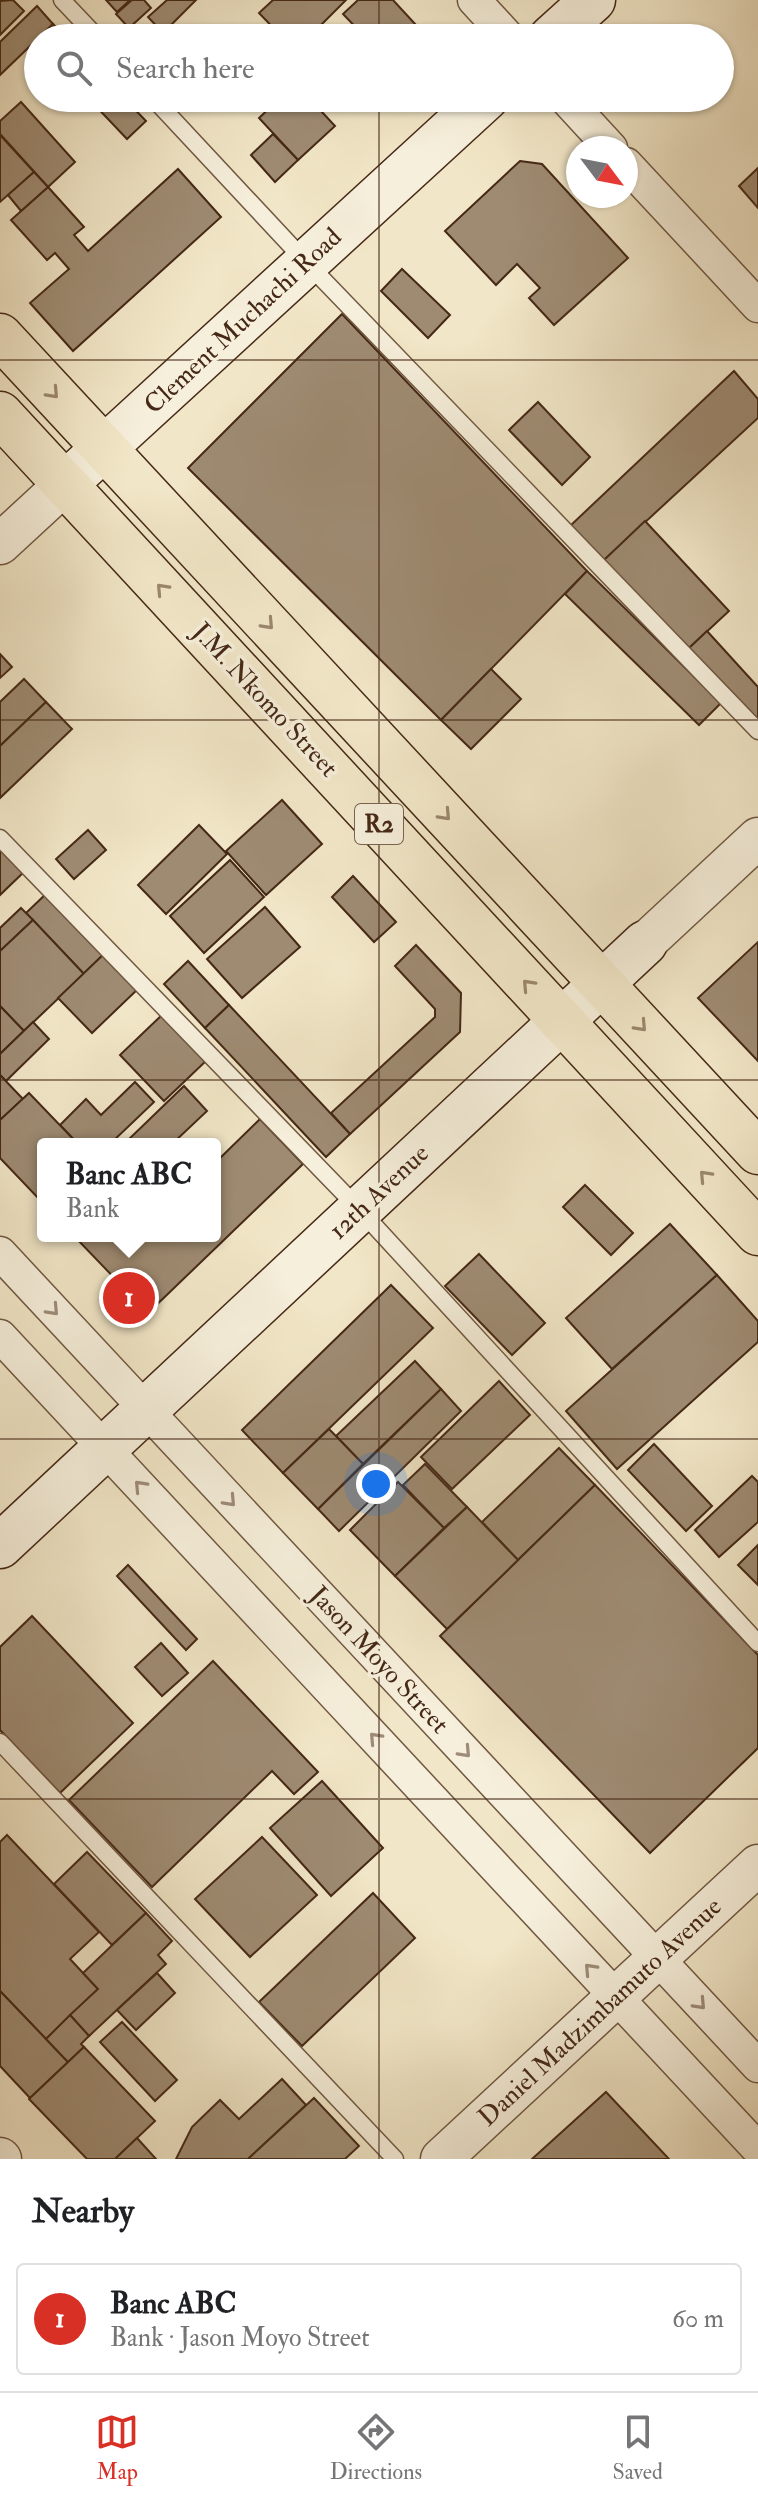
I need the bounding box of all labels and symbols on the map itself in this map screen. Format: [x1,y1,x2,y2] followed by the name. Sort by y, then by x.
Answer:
[566,136,638,208] north arrow
[138,221,349,421] street label: Clement Muchachi Road
[44,384,59,398] one-way arrow
[157,583,171,598] one-way arrow
[259,615,273,630] one-way arrow
[185,616,345,784] street label: J.M. Nkomo Street
[355,804,403,844] road number: R2
[436,806,451,820] one-way arrow
[523,980,538,994] one-way arrow
[631,1017,646,1031] one-way arrow
[322,1137,436,1246] street label: 12th Avenue
[701,1170,715,1185] one-way arrow
[103,1268,155,1328] pin: 1
[44,1301,58,1316] one-way arrow
[356,1464,396,1504] your location
[134,1481,149,1495] one-way arrow
[221,1491,235,1506] one-way arrow
[302,1579,455,1740] street label: Jason Moyo Street
[369,1733,384,1747] one-way arrow
[455,1743,469,1758] one-way arrow
[472,1891,729,2133] street label: Daniel Madzimbamuto Avenue
[585,1964,600,1978] one-way arrow
[690,1995,705,2009] one-way arrow

